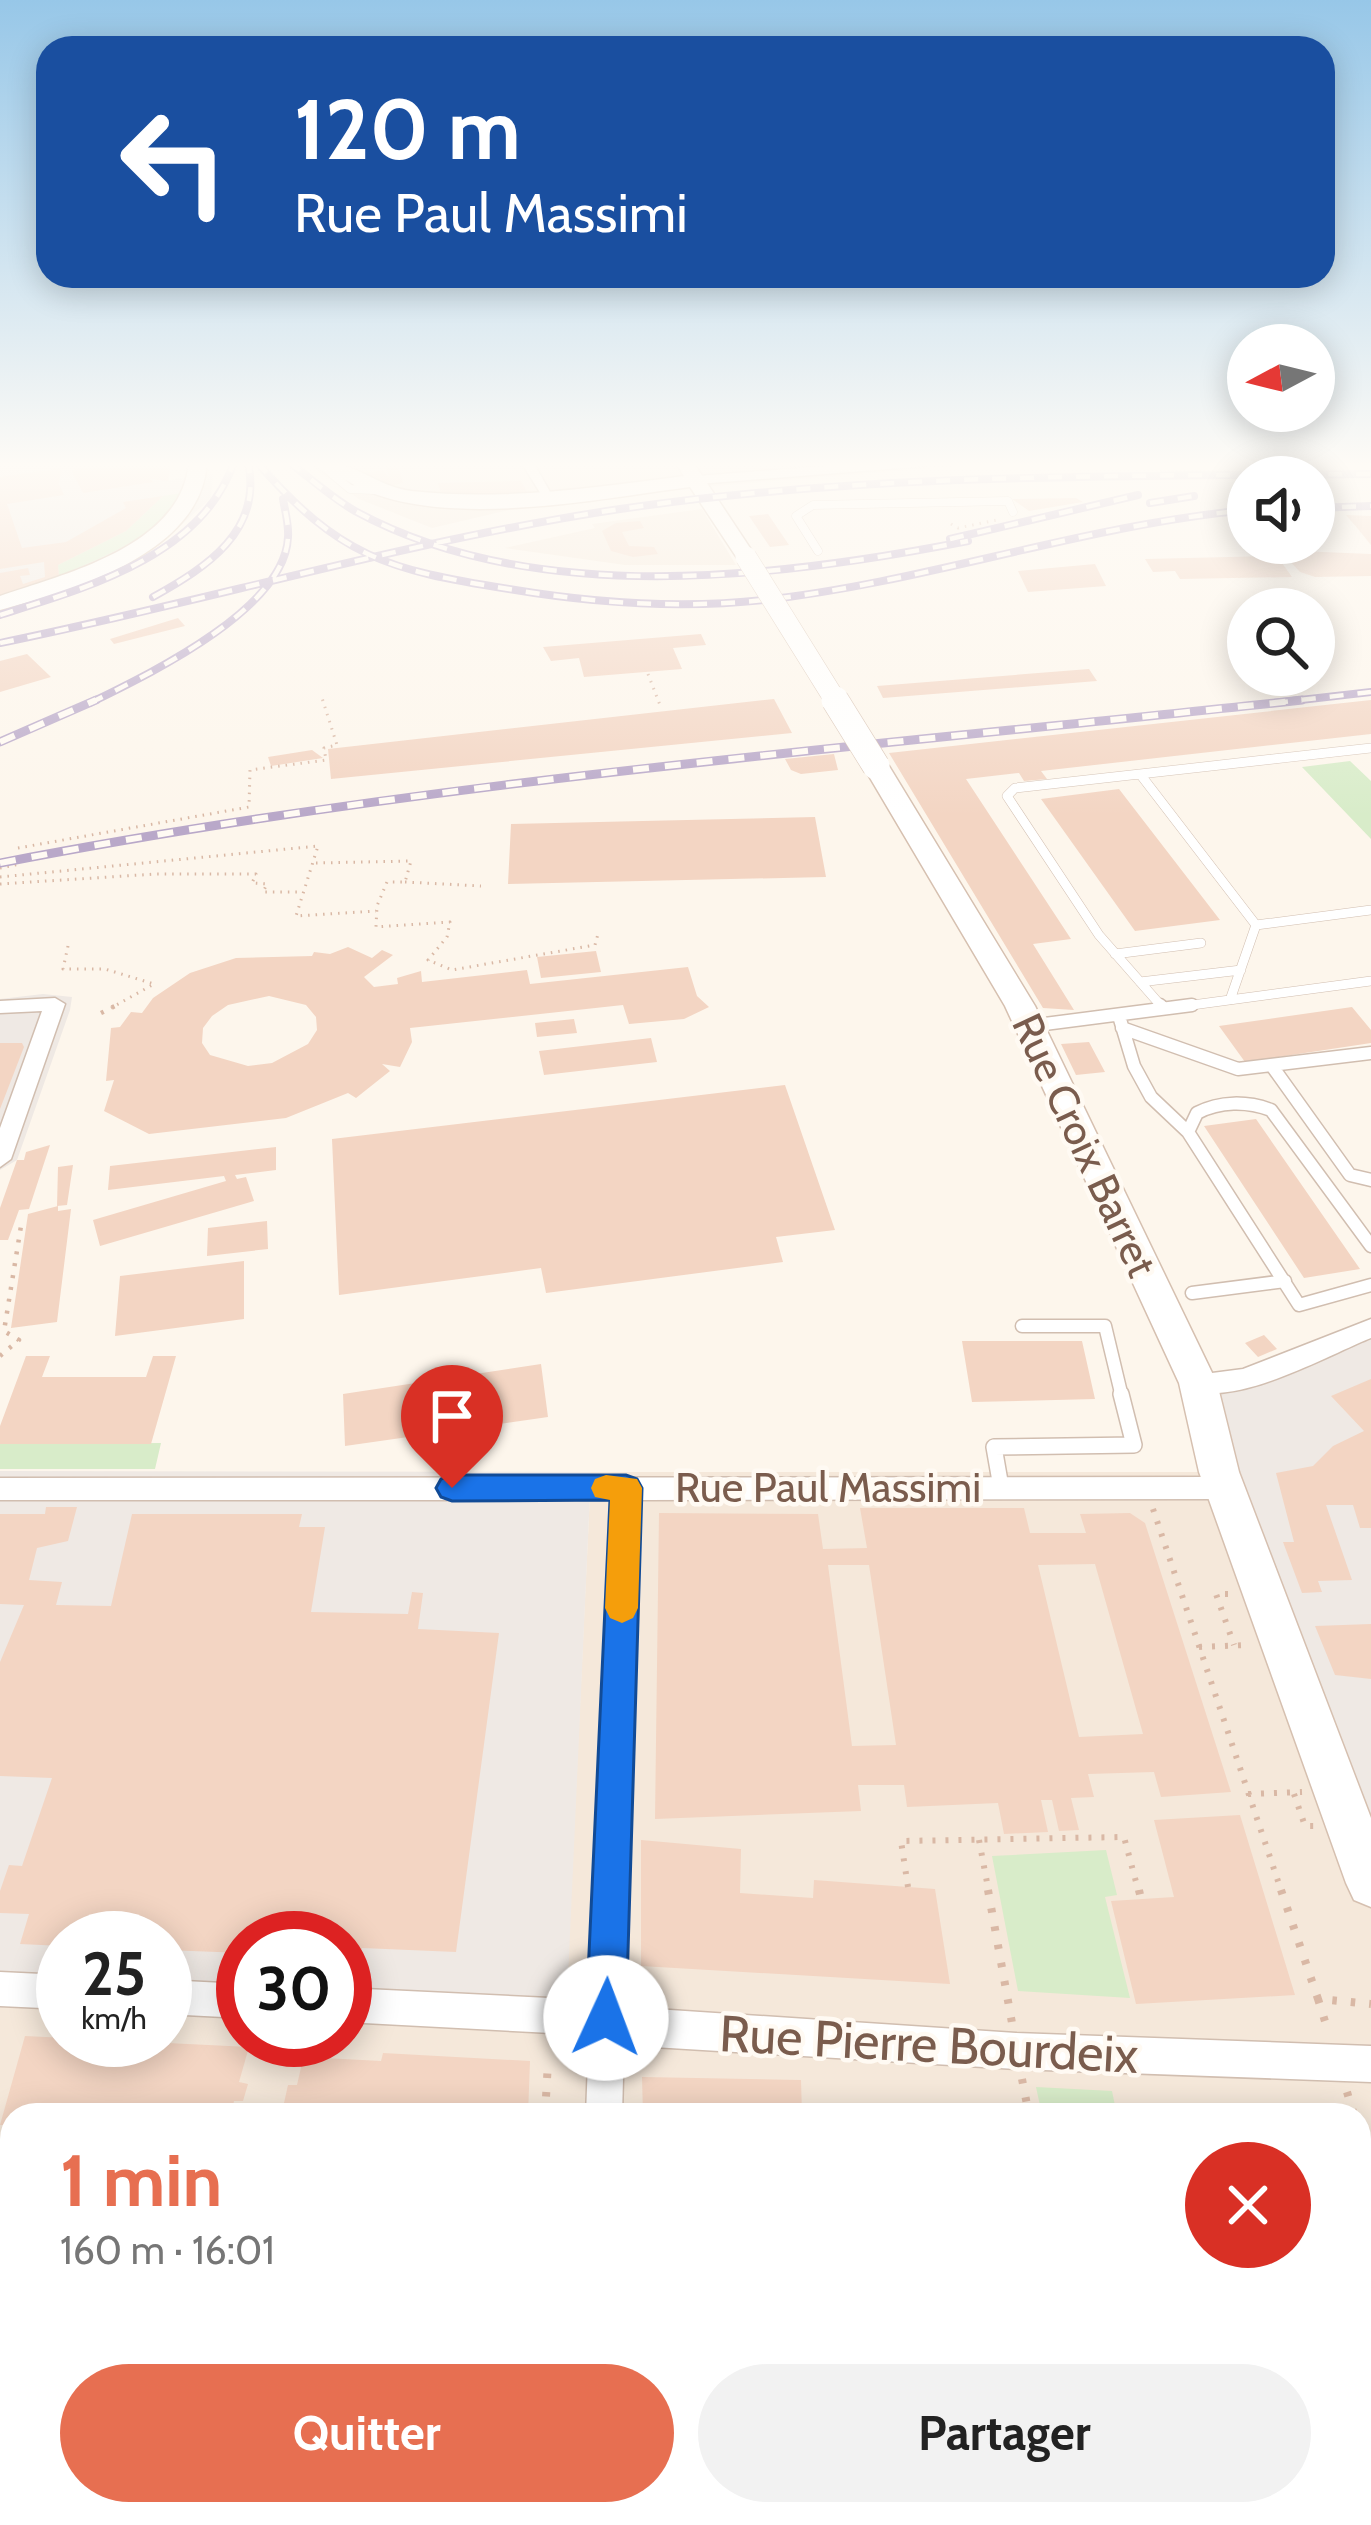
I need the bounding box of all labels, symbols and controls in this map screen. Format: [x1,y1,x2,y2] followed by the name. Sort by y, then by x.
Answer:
[294,78,521,180] text: 120 m
[96,84,252,240] icon: left
[294,180,688,246] text: Rue Paul Massimi
[1227,324,1335,432] north arrow
[1227,324,1335,696] map controls
[1227,456,1335,564] button: sound
[1227,588,1335,696] button: search
[1001,1005,1169,1285] street label: Rue Croix Barret
[401,1365,503,1488] pin
[419,1383,485,1449] icon: arrive
[675,1461,981,1513] street label: Rue Paul Massimi
[216,1911,372,2067] speed limit sign: 30
[82,1937,146,2010] text: 25
[543,1955,669,2081] position arrow
[81,2000,147,2037] text: km/h
[718,2002,1140,2086] street label: Rue Pierre Bourdeix
[60,2137,222,2224] text: 1 min
[1185,2142,1311,2268] button: close
[60,2226,275,2274] text: 160 m · 16:01
[60,2364,674,2502] button: Quitter
[698,2364,1311,2502] button: Partager

